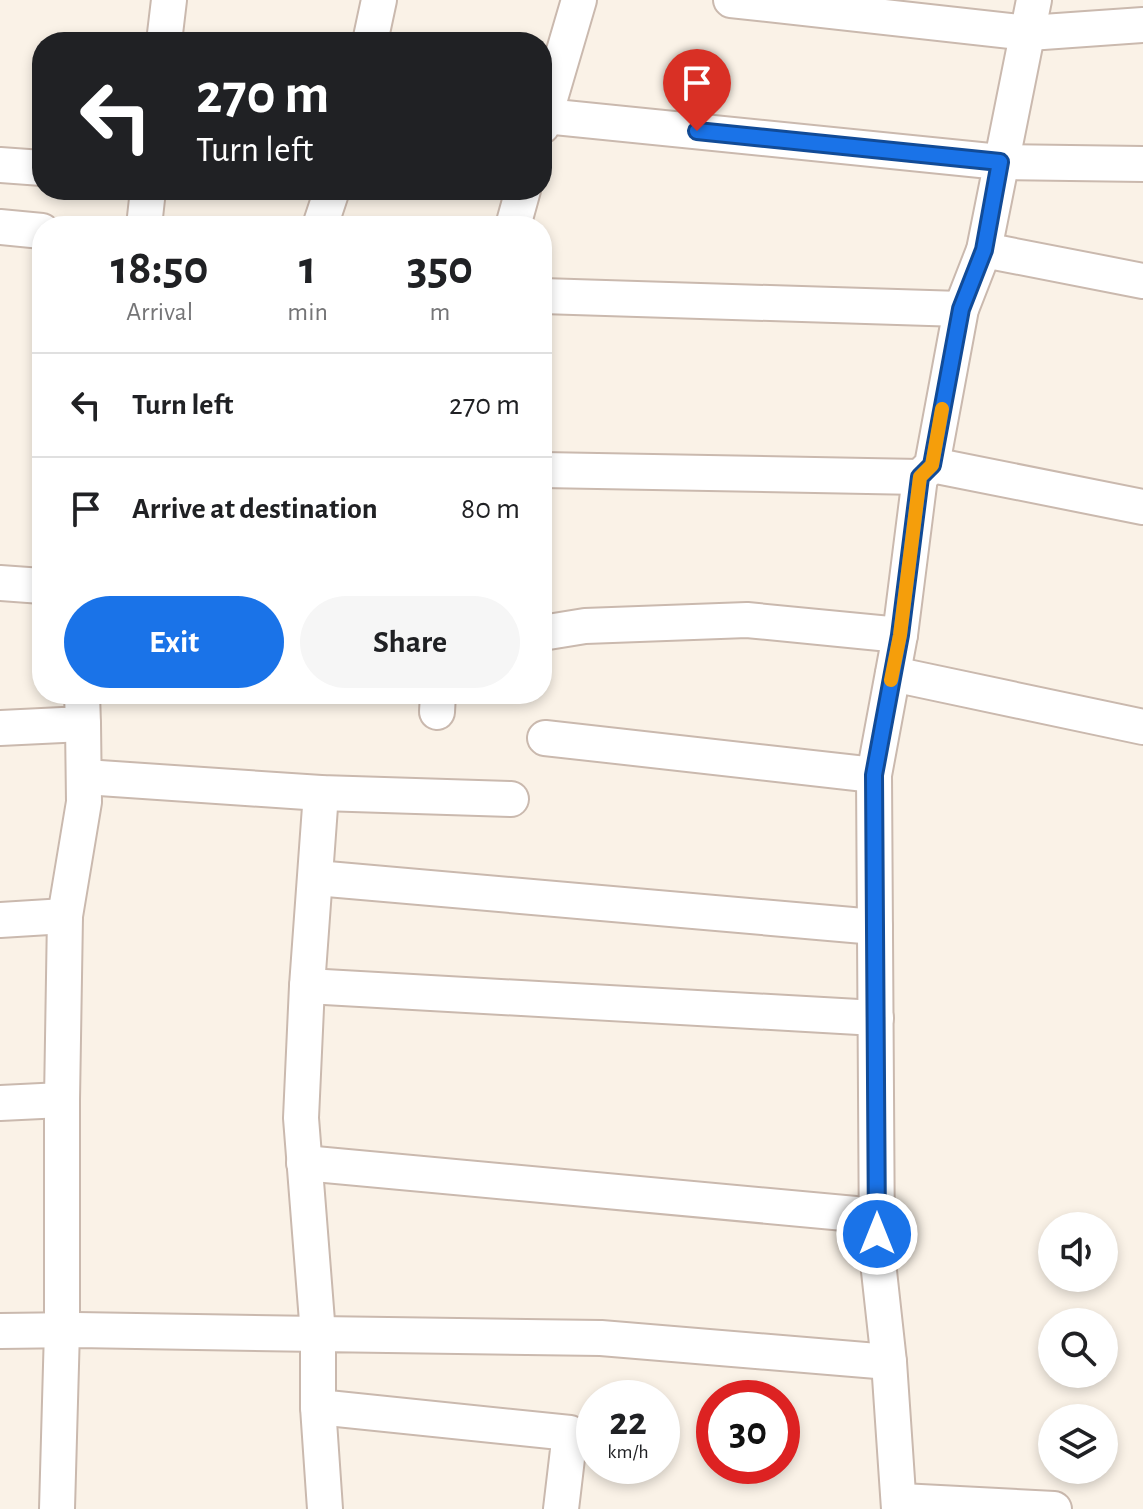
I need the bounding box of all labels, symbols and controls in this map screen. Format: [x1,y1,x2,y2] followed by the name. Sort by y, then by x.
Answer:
[663,49,731,131] pin
[675,61,719,105] icon: arrive
[64,64,168,168] icon: left
[196,67,329,123] text: 270 m
[196,132,313,168] text: Turn left
[111,245,209,293] text: 18:50
[299,245,316,293] text: 1
[407,245,473,293] text: 350
[126,299,193,325] text: Arrival
[287,299,328,325] text: min
[430,299,450,325] text: m
[64,383,108,427] icon: left
[132,390,233,420] text: Turn left
[449,390,520,420] text: 270 m
[64,487,108,531] icon: arrive
[132,494,378,524] text: Arrive at destination
[461,494,520,524] text: 80 m
[64,596,284,688] button: Exit
[300,596,520,688] button: Share
[835,1192,919,1276] position arrow
[1038,1212,1118,1484] map controls
[1038,1212,1118,1292] button: sound
[1038,1308,1118,1388] button: search
[696,1380,800,1484] speed limit sign: 30
[609,1402,647,1442] text: 22
[1038,1404,1118,1484] button: layers
[607,1442,649,1462] text: km/h

